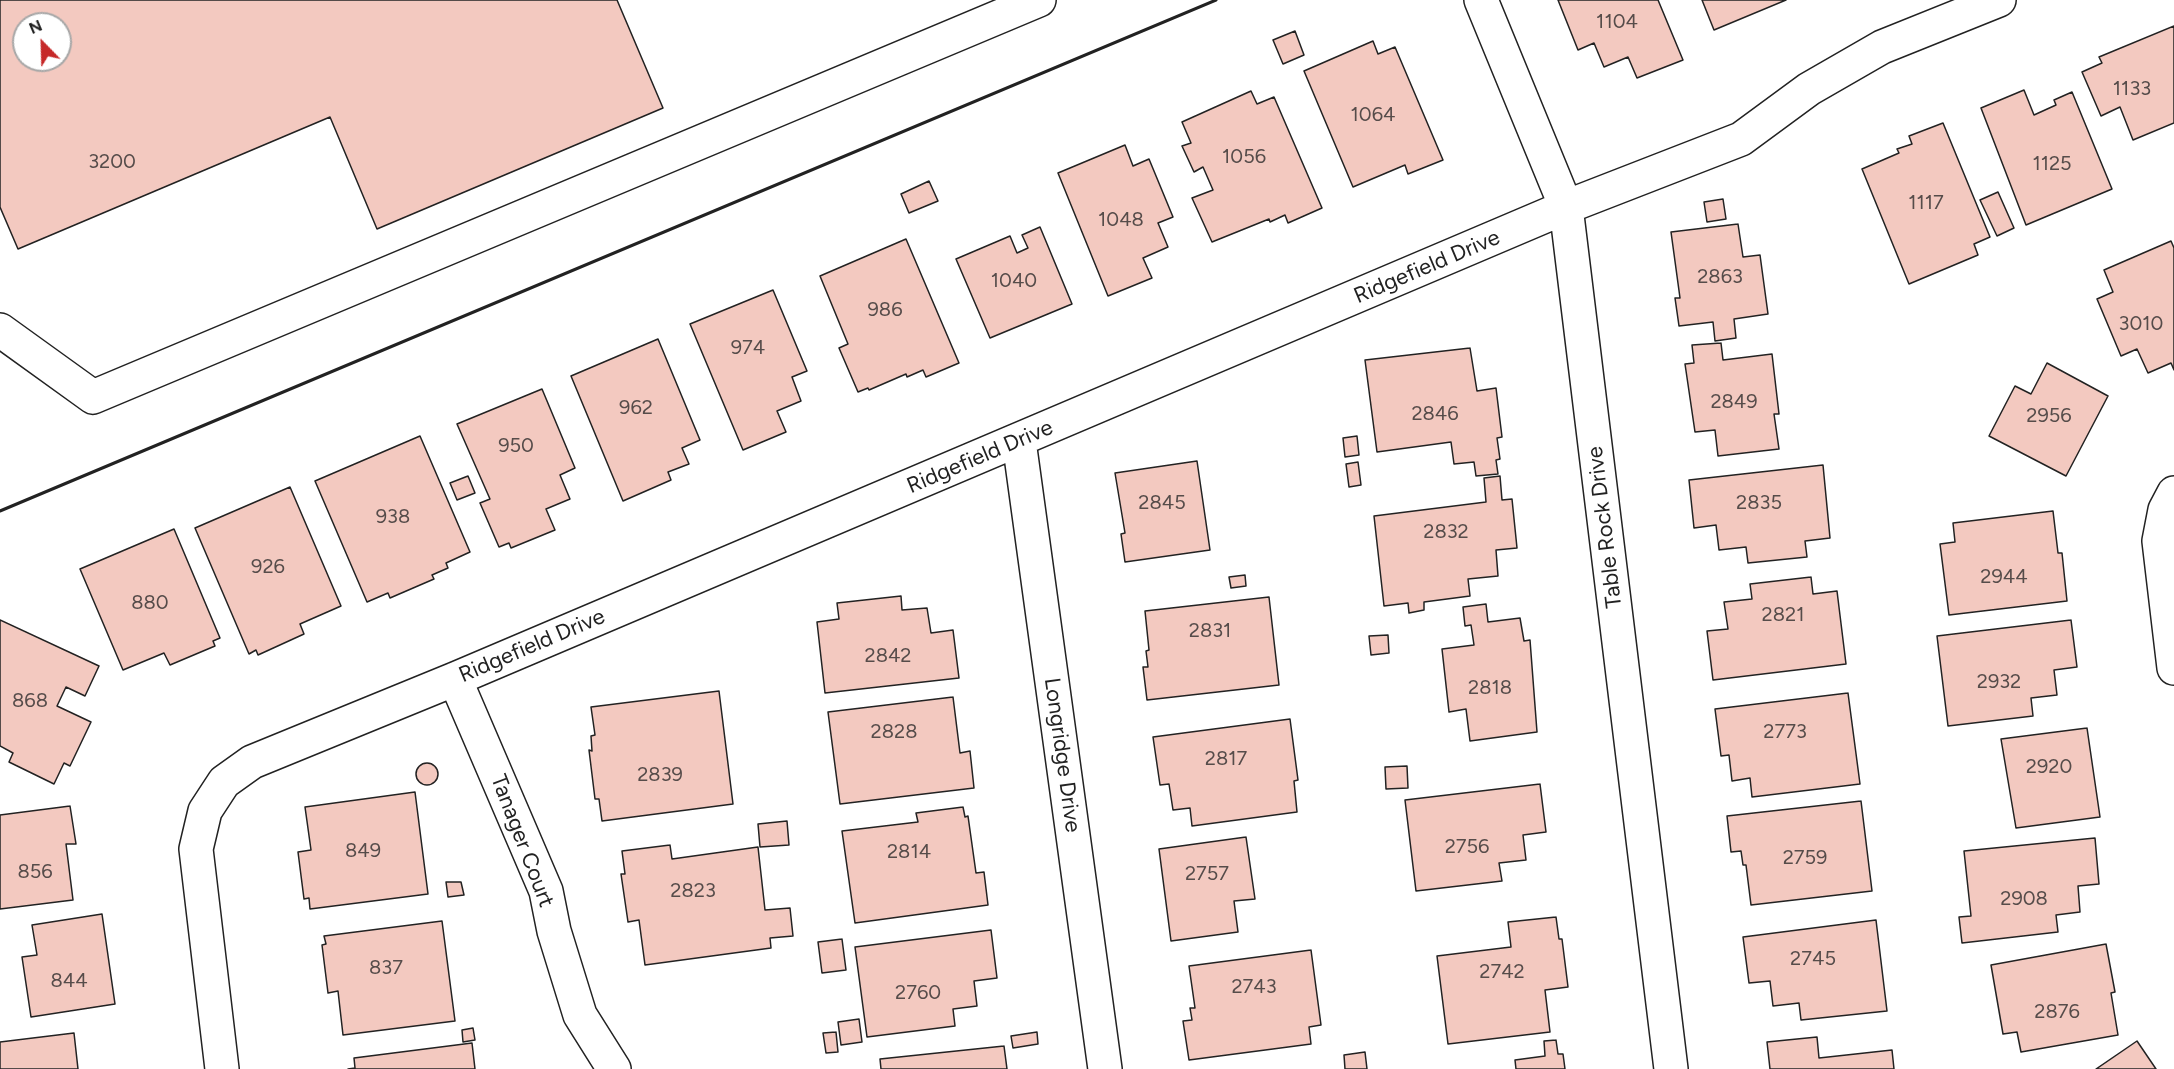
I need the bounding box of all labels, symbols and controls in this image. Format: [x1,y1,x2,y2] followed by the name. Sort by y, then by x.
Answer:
[1596,10,1638,34] house number: 1104
[12,12,72,72] north arrow
[26,16,45,38] text: N
[2113,77,2151,101] house number: 1133
[1351,103,1395,127] house number: 1064
[1222,145,1266,169] house number: 1056
[88,150,136,174] house number: 3200
[2032,152,2072,176] house number: 1125
[1908,191,1944,215] house number: 1117
[1098,208,1144,232] house number: 1048
[1350,224,1504,310] street label: Ridgefield Drive
[1697,265,1743,289] house number: 2863
[991,269,1037,293] house number: 1040
[868,298,902,322] house number: 986
[2119,312,2163,336] house number: 3010
[731,336,765,360] house number: 974
[1710,390,1758,414] house number: 2849
[619,396,653,420] house number: 962
[1411,402,1459,426] house number: 2846
[2026,404,2072,428] house number: 2956
[903,414,1057,500] street label: Ridgefield Drive
[498,434,534,458] house number: 950
[1582,445,1628,609] street label: Table Rock Drive
[1138,491,1186,515] house number: 2845
[1736,491,1782,515] house number: 2835
[376,505,410,529] house number: 938
[1423,520,1469,544] house number: 2832
[251,555,285,579] house number: 926
[1980,565,2028,589] house number: 2944
[131,591,169,615] house number: 880
[455,603,609,689] street label: Ridgefield Drive
[1762,603,1804,627] house number: 2821
[1189,619,1231,643] house number: 2831
[864,644,912,668] house number: 2842
[1977,670,2021,694] house number: 2932
[1038,676,1086,834] street label: Longridge Drive
[1468,676,1512,700] house number: 2818
[12,689,48,713] house number: 868
[871,720,917,744] house number: 2828
[1763,720,1807,744] house number: 2773
[1205,747,1247,771] house number: 2817
[2026,755,2072,779] house number: 2920
[637,763,683,787] house number: 2839
[485,771,559,911] street label: Tanager Court
[1445,835,1489,859] house number: 2756
[345,839,381,863] house number: 849
[887,840,931,864] house number: 2814
[1783,846,1827,870] house number: 2759
[17,860,53,884] house number: 856
[1185,862,1229,886] house number: 2757
[670,879,716,903] house number: 2823
[2000,887,2048,911] house number: 2908
[1790,947,1836,971] house number: 2745
[369,956,403,980] house number: 837
[1479,960,1525,984] house number: 2742
[50,969,88,993] house number: 844
[1231,975,1277,999] house number: 2743
[895,981,941,1005] house number: 2760
[2034,1000,2080,1024] house number: 2876

